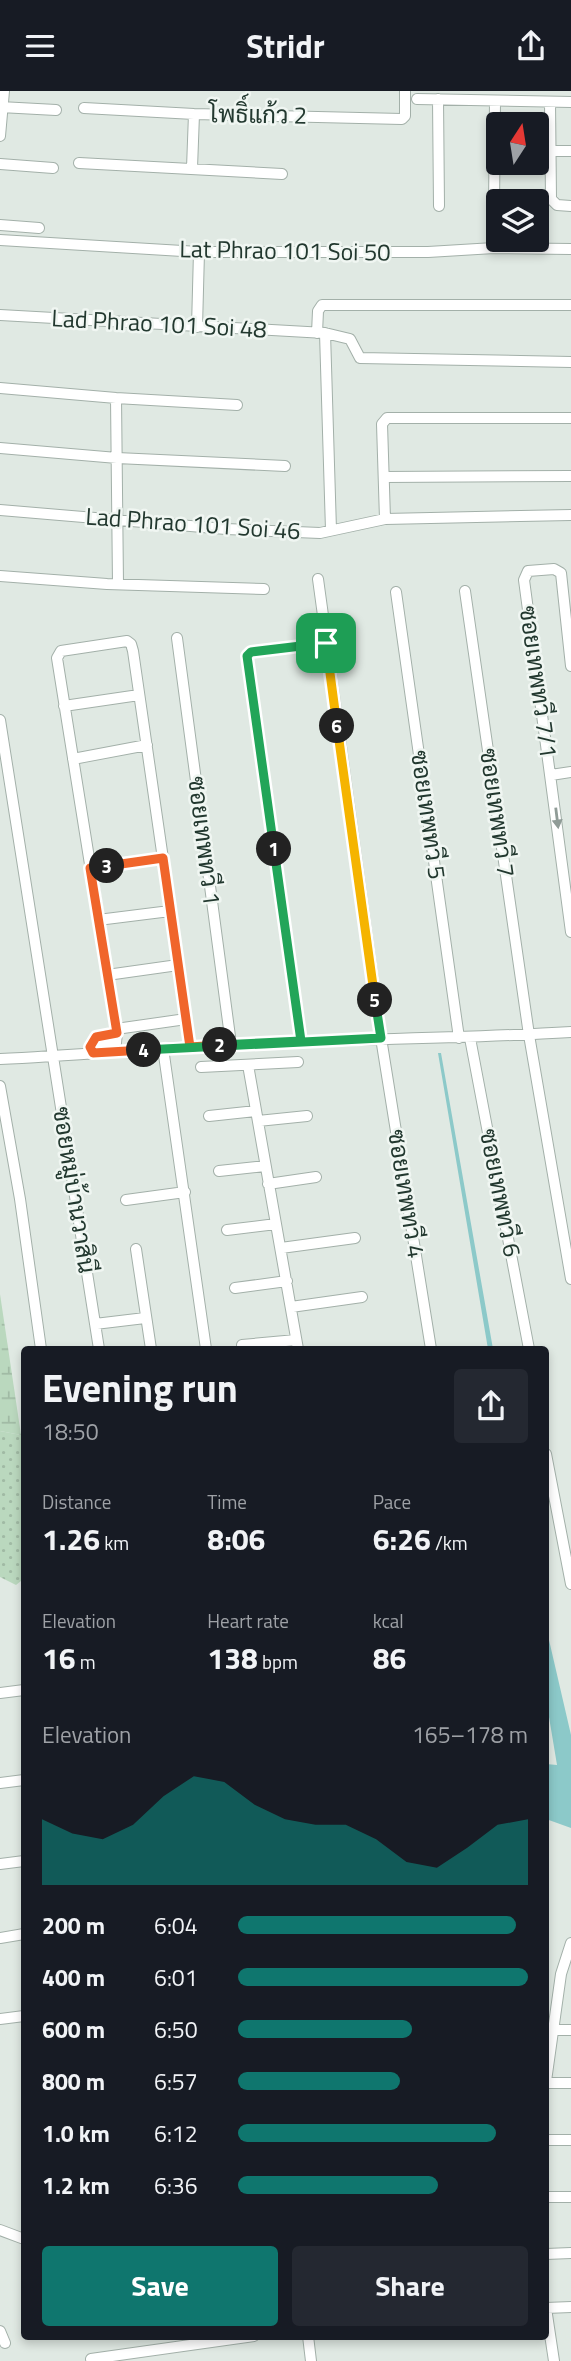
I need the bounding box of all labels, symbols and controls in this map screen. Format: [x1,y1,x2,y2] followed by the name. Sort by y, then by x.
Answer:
[246,22,325,70] text: Stridr
[21,27,59,65] icon: menu
[512,27,550,65] icon: share
[207,92,307,133] street label: โพธิ์แก้ว 2
[486,112,550,175] north arrow
[486,112,549,252] map controls
[486,189,549,252] button: layers
[179,230,391,270] street label: Lat Phrao 101 Soi 50
[50,299,268,347] street label: Lad Phrao 101 Soi 48
[84,498,302,548] street label: Lad Phrao 101 Soi 46
[511,603,567,760] street label: ซอยเทพทวี 7/1
[296,613,356,673] pin
[307,624,345,662] icon: arrive
[320,709,354,743] pin: 6
[331,711,342,740] text: 6
[471,746,525,880] street label: ซอยเทพทวี 7
[402,748,456,882] street label: ซอยเทพทวี 5
[179,774,231,908] street label: ซอยเทพทวี 1
[551,807,562,829] one-way arrow
[256,831,292,867] pin: 1
[268,834,279,863] text: 1
[90,849,124,883] pin: 3
[101,851,112,880] text: 3
[358,983,392,1017] pin: 5
[369,985,380,1014] text: 5
[202,1027,238,1063] pin: 2
[214,1030,225,1059] text: 2
[127,1033,162,1067] pin: 4
[138,1035,149,1064] text: 4
[44,1104,106,1276] street label: ซอยหมู่บ้านวาสินี
[471,1126,531,1260] street label: ซอยเทพทวี 6
[379,1127,435,1261] street label: ซอยเทพทวี 4
[42,1359,238,1417] text: Evening run
[454,1369,528,1443] button: share
[42,1414,99,1449] text: 18:50
[42,1487,111,1516] text: Distance
[207,1487,247,1516] text: Time
[373,1487,411,1516] text: Pace
[42,1516,100,1562] text: 1.26
[207,1516,265,1562] text: 8:06
[373,1516,431,1562] text: 6:26
[100,1528,129,1557] text: km
[431,1528,468,1557] text: /km
[42,1606,116,1635] text: Elevation
[207,1606,289,1635] text: Heart rate
[373,1606,404,1635] text: kcal
[42,1635,76,1681] text: 16
[207,1635,258,1681] text: 138
[373,1635,406,1681] text: 86
[76,1647,96,1676] text: m
[258,1647,298,1676] text: bpm
[42,1717,131,1752] text: Elevation
[412,1717,528,1752] text: 165–178 m
[42,1908,105,1943] text: 200 m
[154,1908,198,1943] text: 6:04
[42,1960,105,1995] text: 400 m
[154,1960,198,1995] text: 6:01
[42,2012,105,2047] text: 600 m
[154,2012,198,2047] text: 6:50
[42,2064,105,2099] text: 800 m
[154,2064,198,2099] text: 6:57
[42,2116,110,2151] text: 1.0 km
[154,2116,198,2151] text: 6:12
[42,2168,110,2203] text: 1.2 km
[154,2168,198,2203] text: 6:36
[42,2246,278,2326] button: Save
[292,2246,528,2326] button: Share

